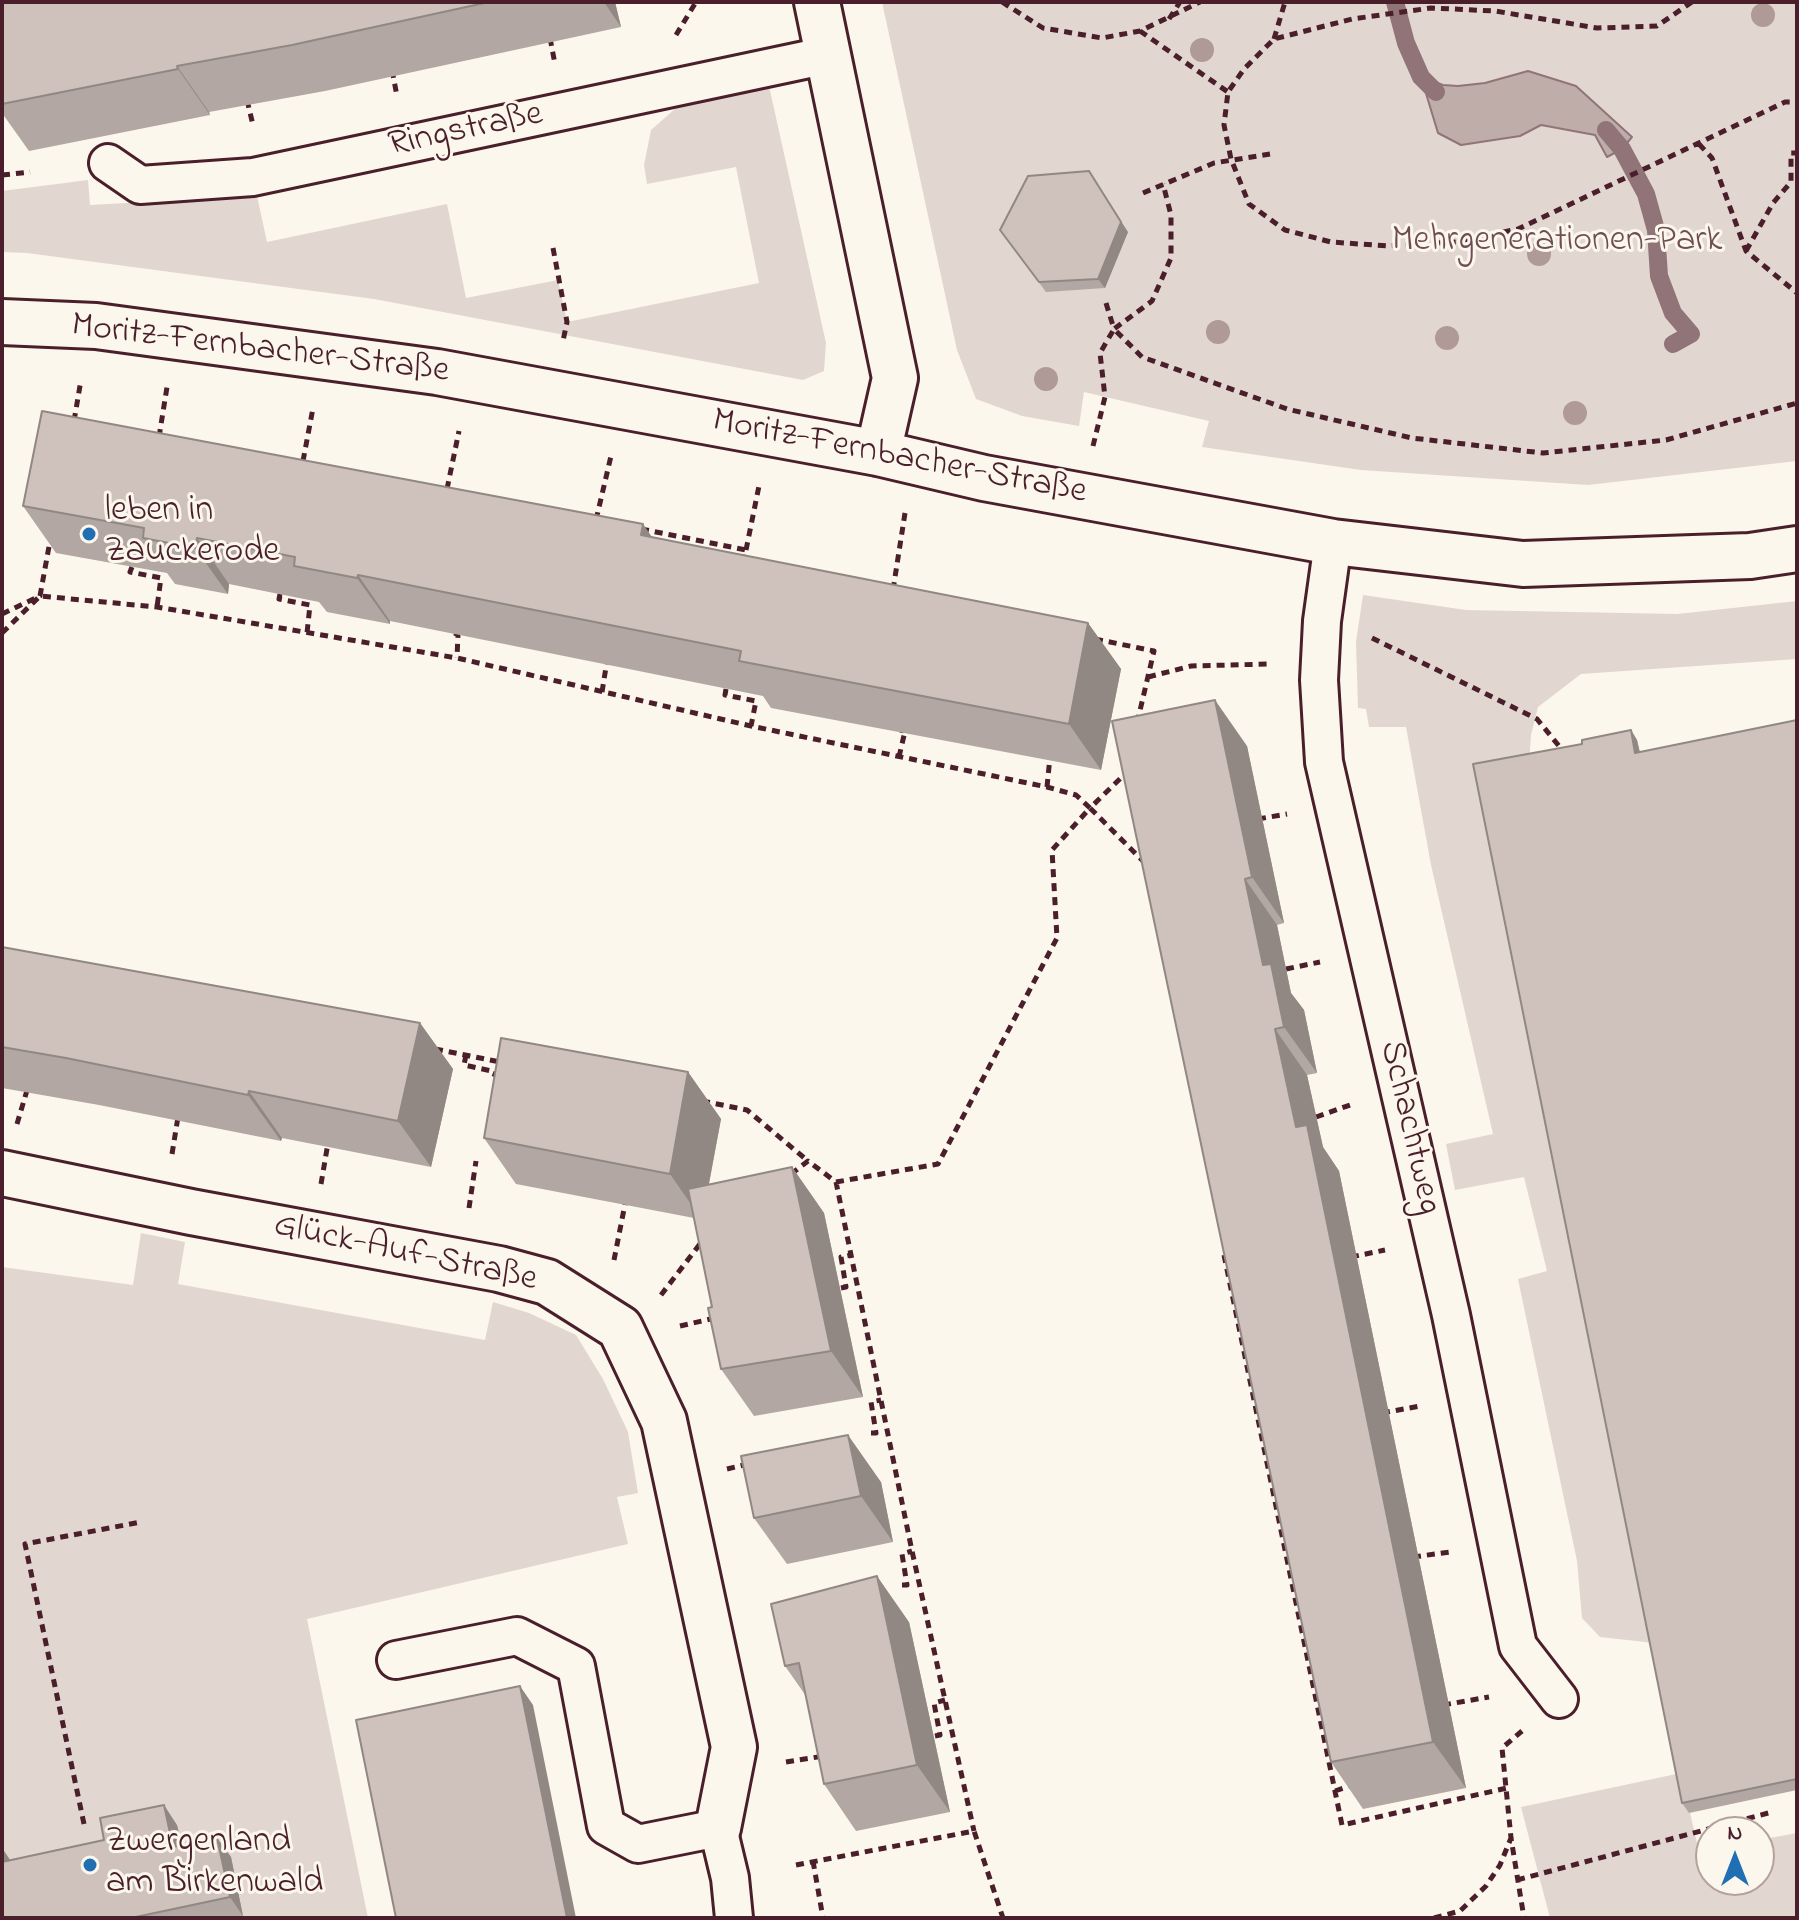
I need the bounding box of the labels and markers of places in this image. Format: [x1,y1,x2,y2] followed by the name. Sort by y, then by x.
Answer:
[105,491,279,576] place label: leben in Zauckerode
[80,525,98,543] marker: leben in Zauckerode
[106,1822,323,1907] place label: Zwergenland am Birkenwald
[81,1856,99,1874] marker: Zwergenland am Birkenwald

